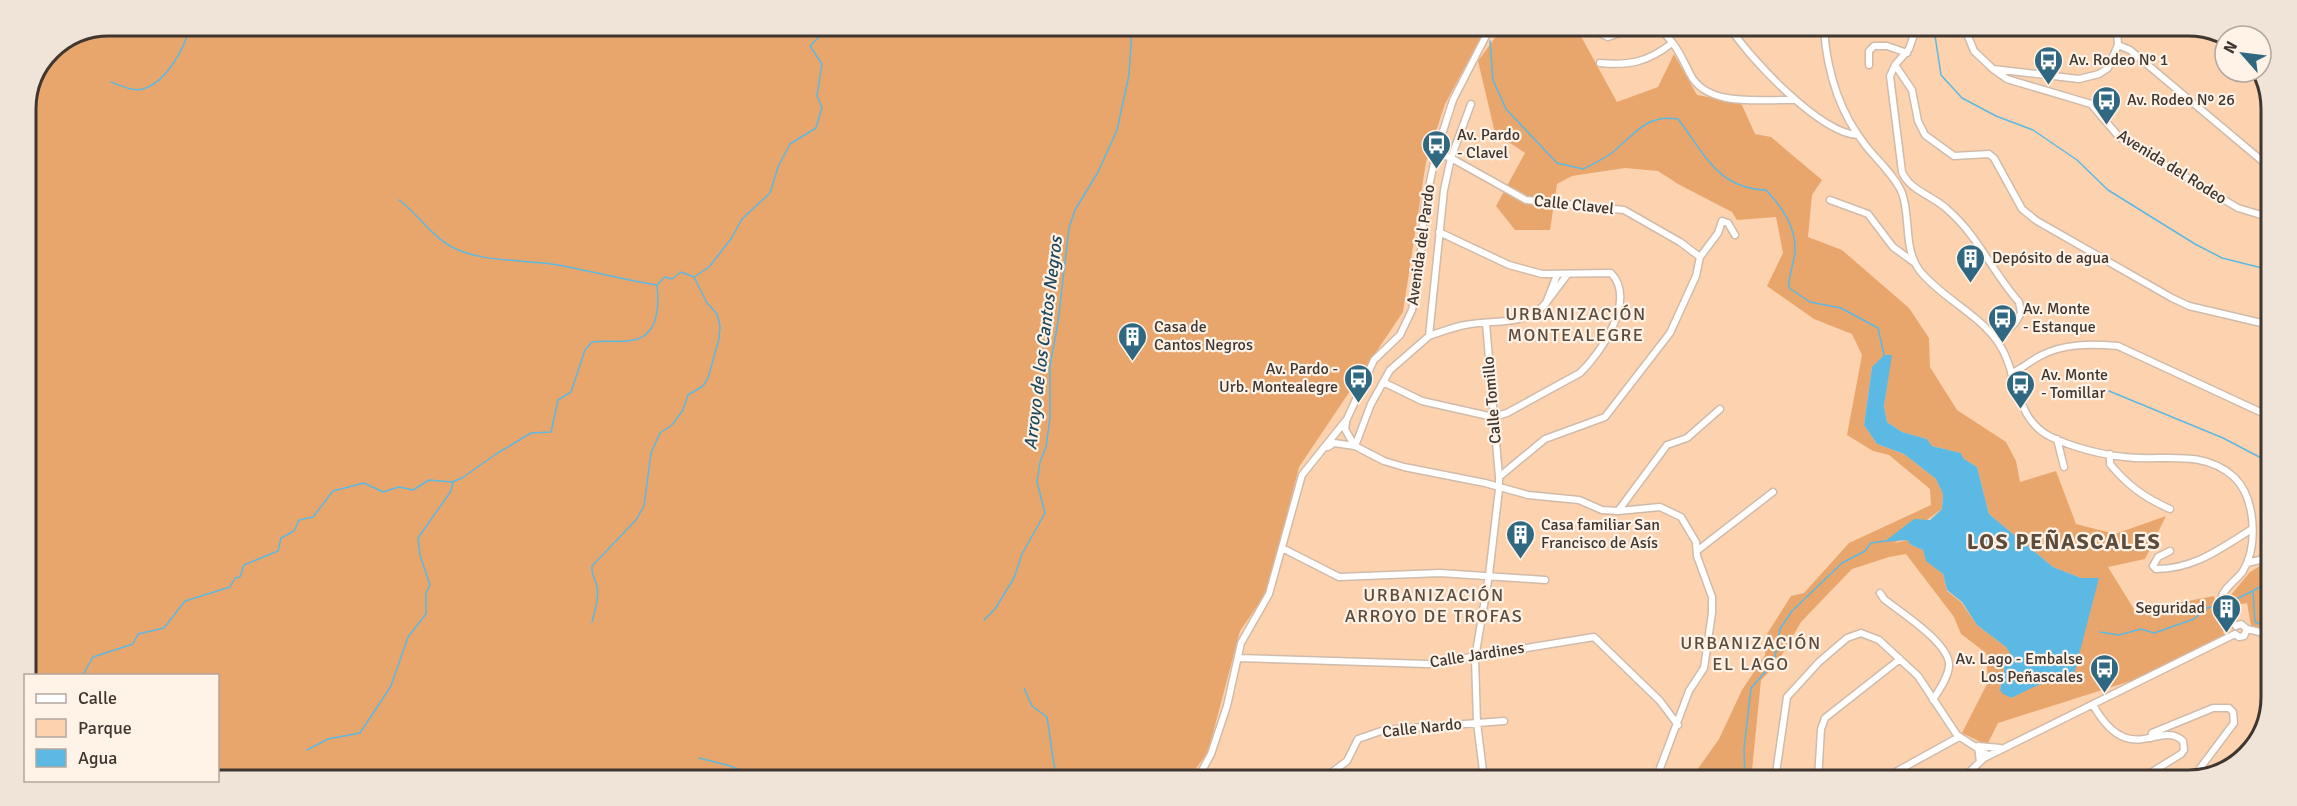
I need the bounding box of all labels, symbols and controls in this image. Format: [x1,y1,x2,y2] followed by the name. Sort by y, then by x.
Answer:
[2213,24,2273,84] north arrow
[2219,38,2242,57] text: N
[2032,44,2064,86] bus stop icon: Av. Rodeo Nº 1
[2069,50,2168,70] place label: Av. Rodeo Nº 1
[2090,84,2122,126] bus stop icon: Av. Rodeo Nº 26
[2127,90,2235,110] place label: Av. Rodeo Nº 26
[1457,125,1520,163] place label: Av. Pardo - Clavel
[2114,125,2230,209] street label: Avenida del Rodeo
[1420,128,1452,170] bus stop icon: Av. Pardo - Clavel
[1403,183,1439,307] street label: Avenida del Pardo
[1533,191,1615,219] street label: Calle Clavel
[1019,233,1067,451] water label: Arroyo de los Cantos Negros
[1955,242,1987,284] building icon: Depósito de agua
[1992,248,2109,268] place label: Depósito de agua
[2023,299,2096,337] place label: Av. Monte - Estanque
[1986,302,2018,344] bus stop icon: Av. Monte - Estanque
[1505,303,1647,346] district label: URBANIZACIÓN MONTEALEGRE
[1154,317,1253,355] place label: Casa de Cantos Negros
[1117,320,1149,362] building icon: Casa de Cantos Negros
[1478,355,1506,445] street label: Calle Tomillo
[1219,359,1338,397] place label: Av. Pardo - Urb. Montealegre
[1343,362,1375,404] bus stop icon: Av. Pardo - Urb. Montealegre
[2041,365,2108,403] place label: Av. Monte - Tomillar
[2004,368,2036,410] bus stop icon: Av. Monte - Tomillar
[1541,515,1660,553] place label: Casa familiar San Francisco de Asís
[1504,518,1536,560] building icon: Casa familiar San Francisco de Asís
[1967,528,2161,555] district label: LOS PEÑASCALES
[1345,584,1523,627] district label: URBANIZACIÓN ARROYO DE TROFAS
[2210,592,2242,634] building icon: Seguridad
[2135,598,2205,618] place label: Seguridad
[1680,632,1822,675] district label: URBANIZACIÓN EL LAGO
[1428,638,1526,672] street label: Calle Jardines
[1956,649,2083,687] place label: Av. Lago - Embalse Los Peñascales
[2088,652,2120,694] bus stop icon: Av. Lago - Embalse Los Peñascales
[24,674,219,782] legend
[78,687,117,709] text: Calle
[1381,714,1463,742] street label: Calle Nardo
[78,717,132,739] text: Parque
[78,747,117,769] text: Agua

